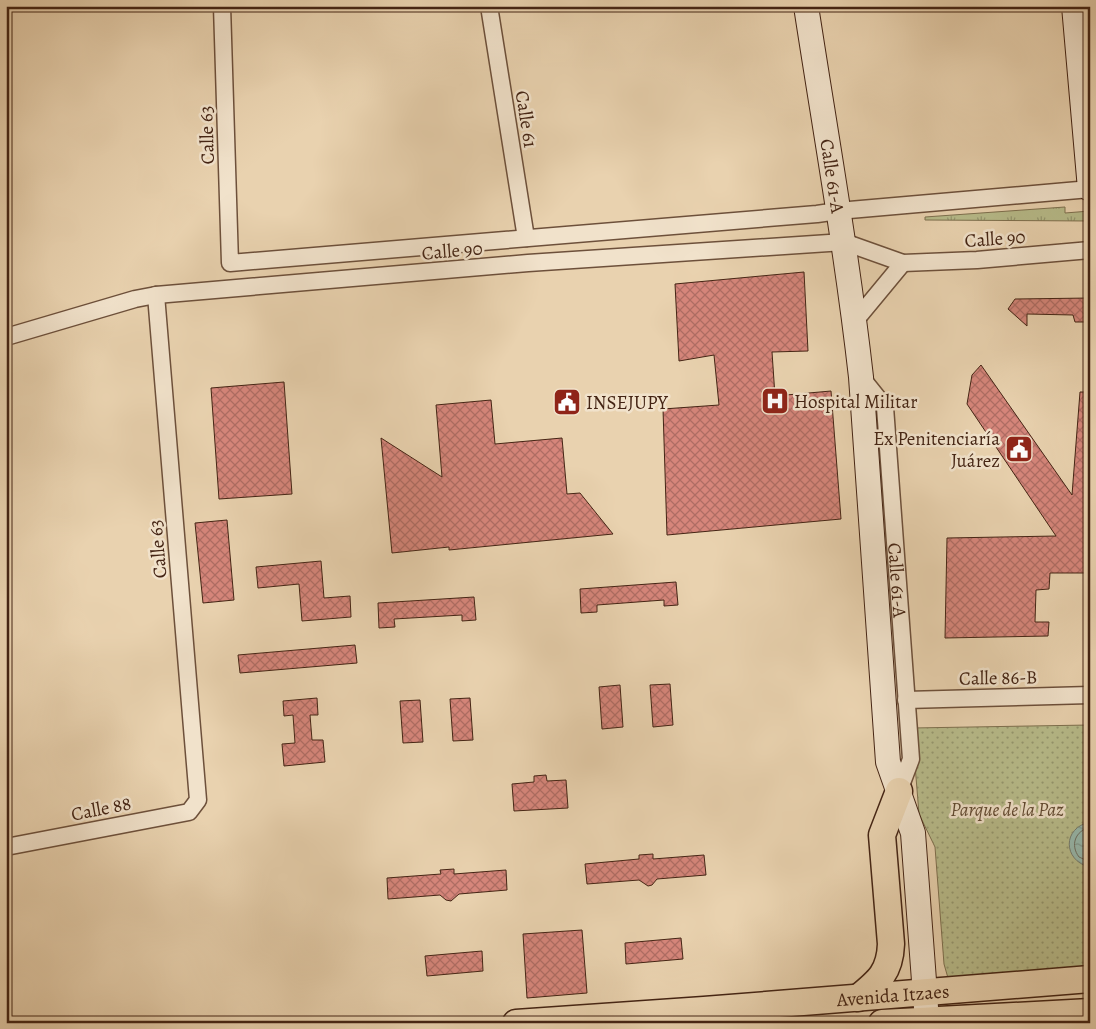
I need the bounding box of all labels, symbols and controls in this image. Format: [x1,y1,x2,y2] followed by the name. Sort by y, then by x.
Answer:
[509,89,543,150] street label: Calle 61
[193,105,221,165] street label: Calle 63
[813,137,851,216] street label: Calle 61-A
[964,224,1026,254] street label: Calle 90
[421,235,484,267] street label: Calle 90
[760,386,790,416] hospital icon: Hospital Militar
[552,387,582,417] public building icon: INSEJUPY
[794,389,918,415] place label: Hospital Militar
[586,390,668,416] place label: INSEJUPY
[873,426,1000,474] place label: Ex Penitenciaría Juárez
[1004,434,1034,464] public building icon: Ex Penitenciaría Juárez
[142,518,174,579] street label: Calle 63
[881,542,913,619] street label: Calle 61-A
[959,664,1037,692] street label: Calle 86-B
[69,790,133,828] street label: Calle 88
[950,797,1064,823] park label: Parque de la Paz
[835,978,950,1013] street label: Avenida Itzaes

